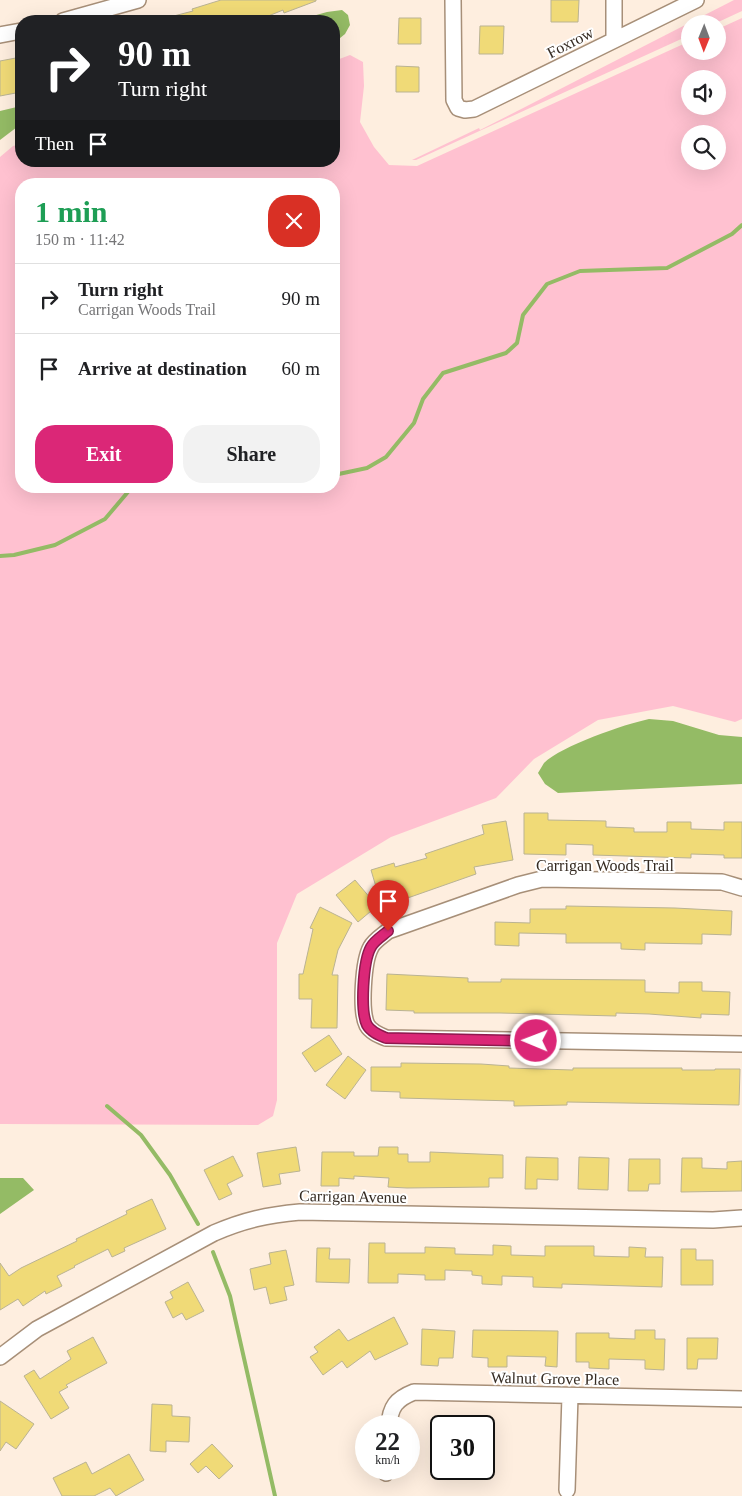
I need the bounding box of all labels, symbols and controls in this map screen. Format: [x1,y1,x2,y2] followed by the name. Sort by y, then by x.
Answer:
[681,15,726,60] north arrow
[681,15,726,170] map controls
[544,23,597,61] street label: Foxrow
[35,35,100,100] icon: right
[118,35,191,74] text: 90 m
[681,70,726,115] button: sound
[118,76,207,101] text: Turn right
[681,125,726,170] button: search
[84,130,112,158] icon: arrive
[35,133,74,154] text: Then
[35,195,108,228] text: 1 min
[268,195,320,247] button: close
[35,231,125,248] text: 150 m · 11:42
[78,279,163,300] text: Turn right
[35,285,63,313] icon: right
[281,288,320,309] text: 90 m
[78,301,216,318] text: Carrigan Woods Trail
[35,355,63,383] icon: arrive
[78,358,247,379] text: Arrive at destination
[281,358,320,379] text: 60 m
[35,425,173,483] button: Exit
[183,425,320,483] button: Share
[536,857,675,875] street label: Carrigan Woods Trail
[367,880,409,931] pin
[374,887,402,915] icon: arrive
[509,1014,561,1066] position arrow
[299,1187,407,1207] street label: Carrigan Avenue
[491,1369,619,1388] street label: Walnut Grove Place
[430,1415,495,1480] speed limit sign: 30
[375,1428,400,1455] text: 22
[375,1453,400,1467] text: km/h

